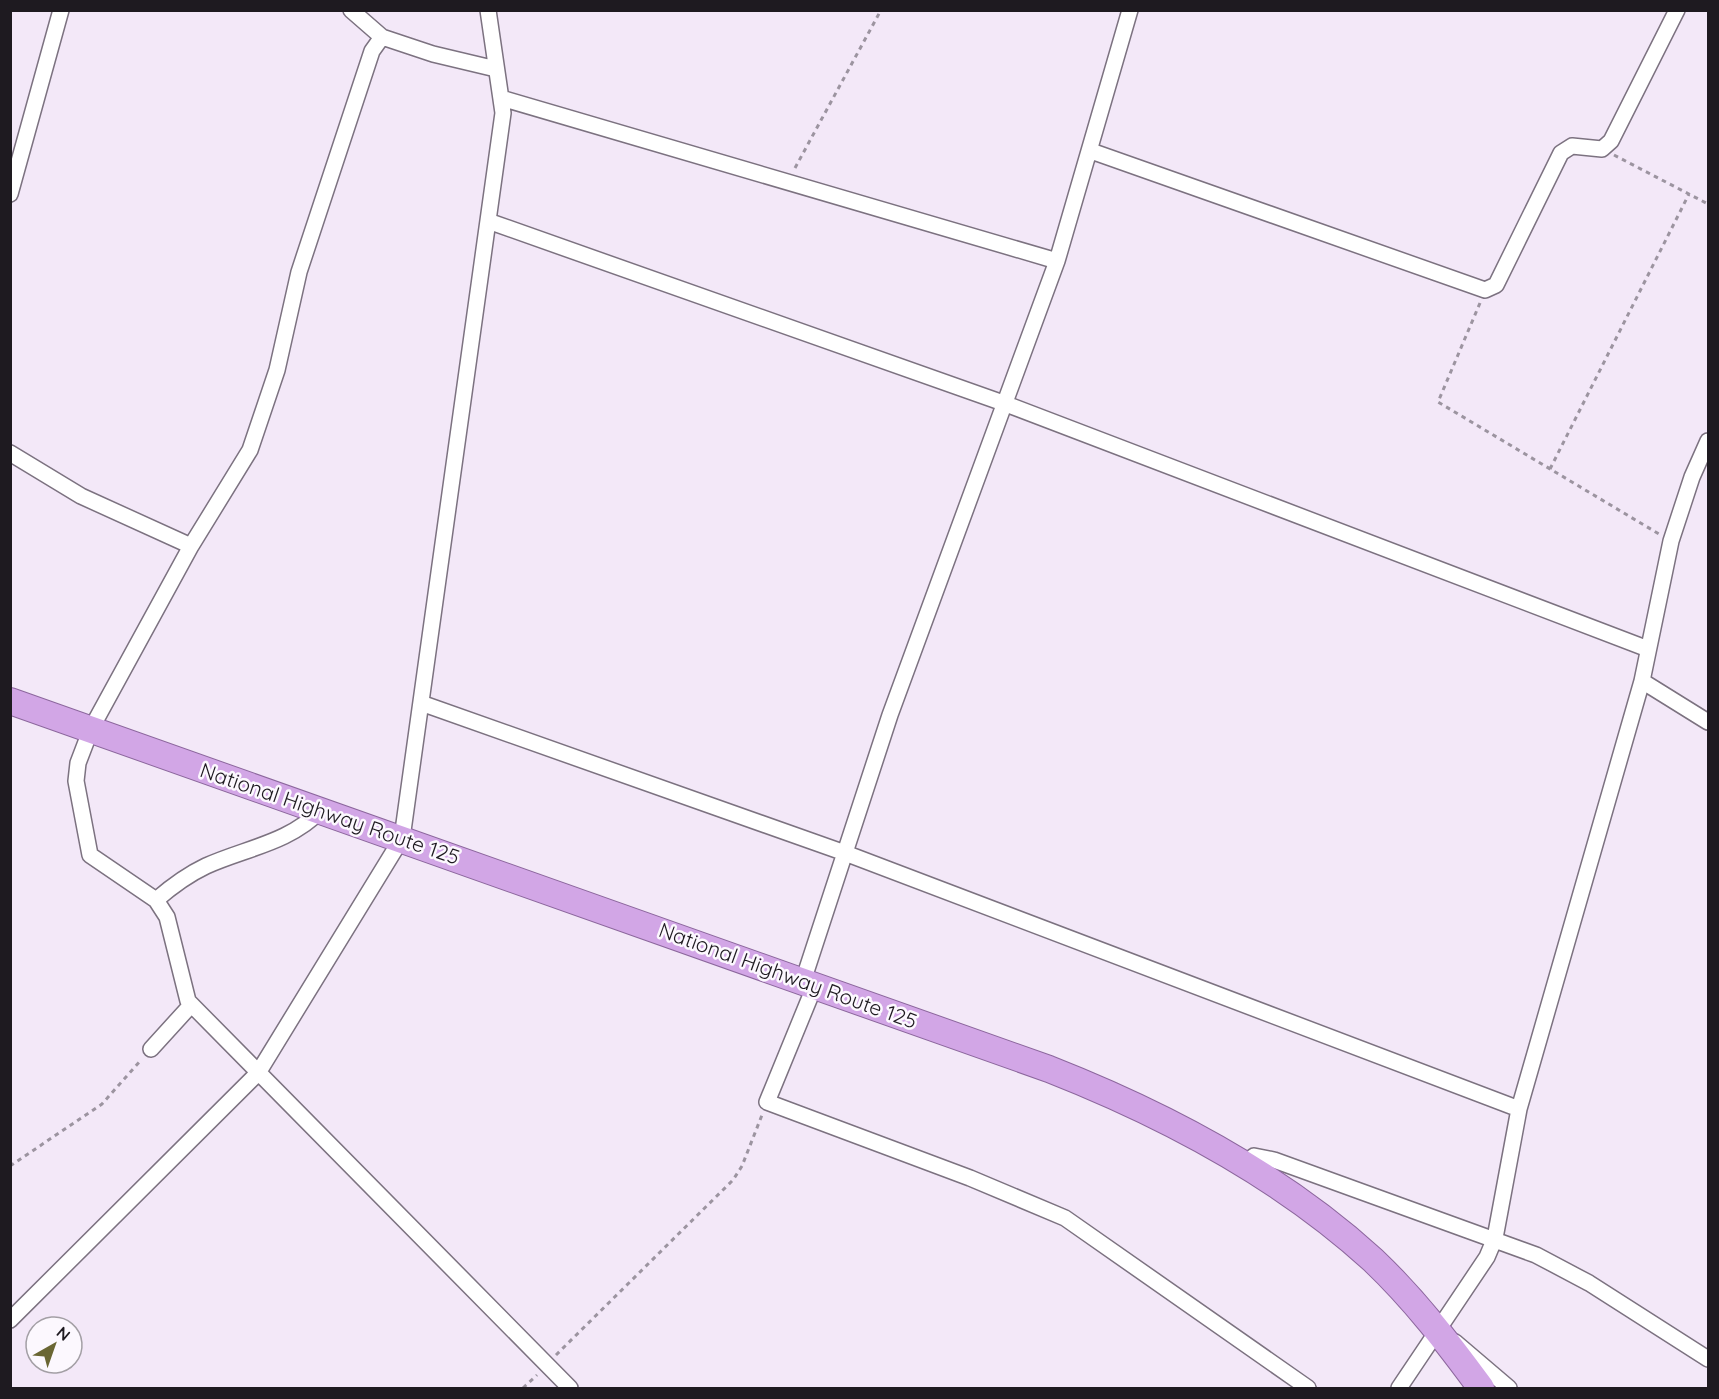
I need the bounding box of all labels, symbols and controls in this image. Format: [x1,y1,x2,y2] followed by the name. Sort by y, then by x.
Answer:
[197,756,463,870] street label: National Highway Route 125
[655,916,921,1034] street label: National Highway Route 125
[24,1315,84,1375] north arrow
[53,1322,75,1345] text: N

